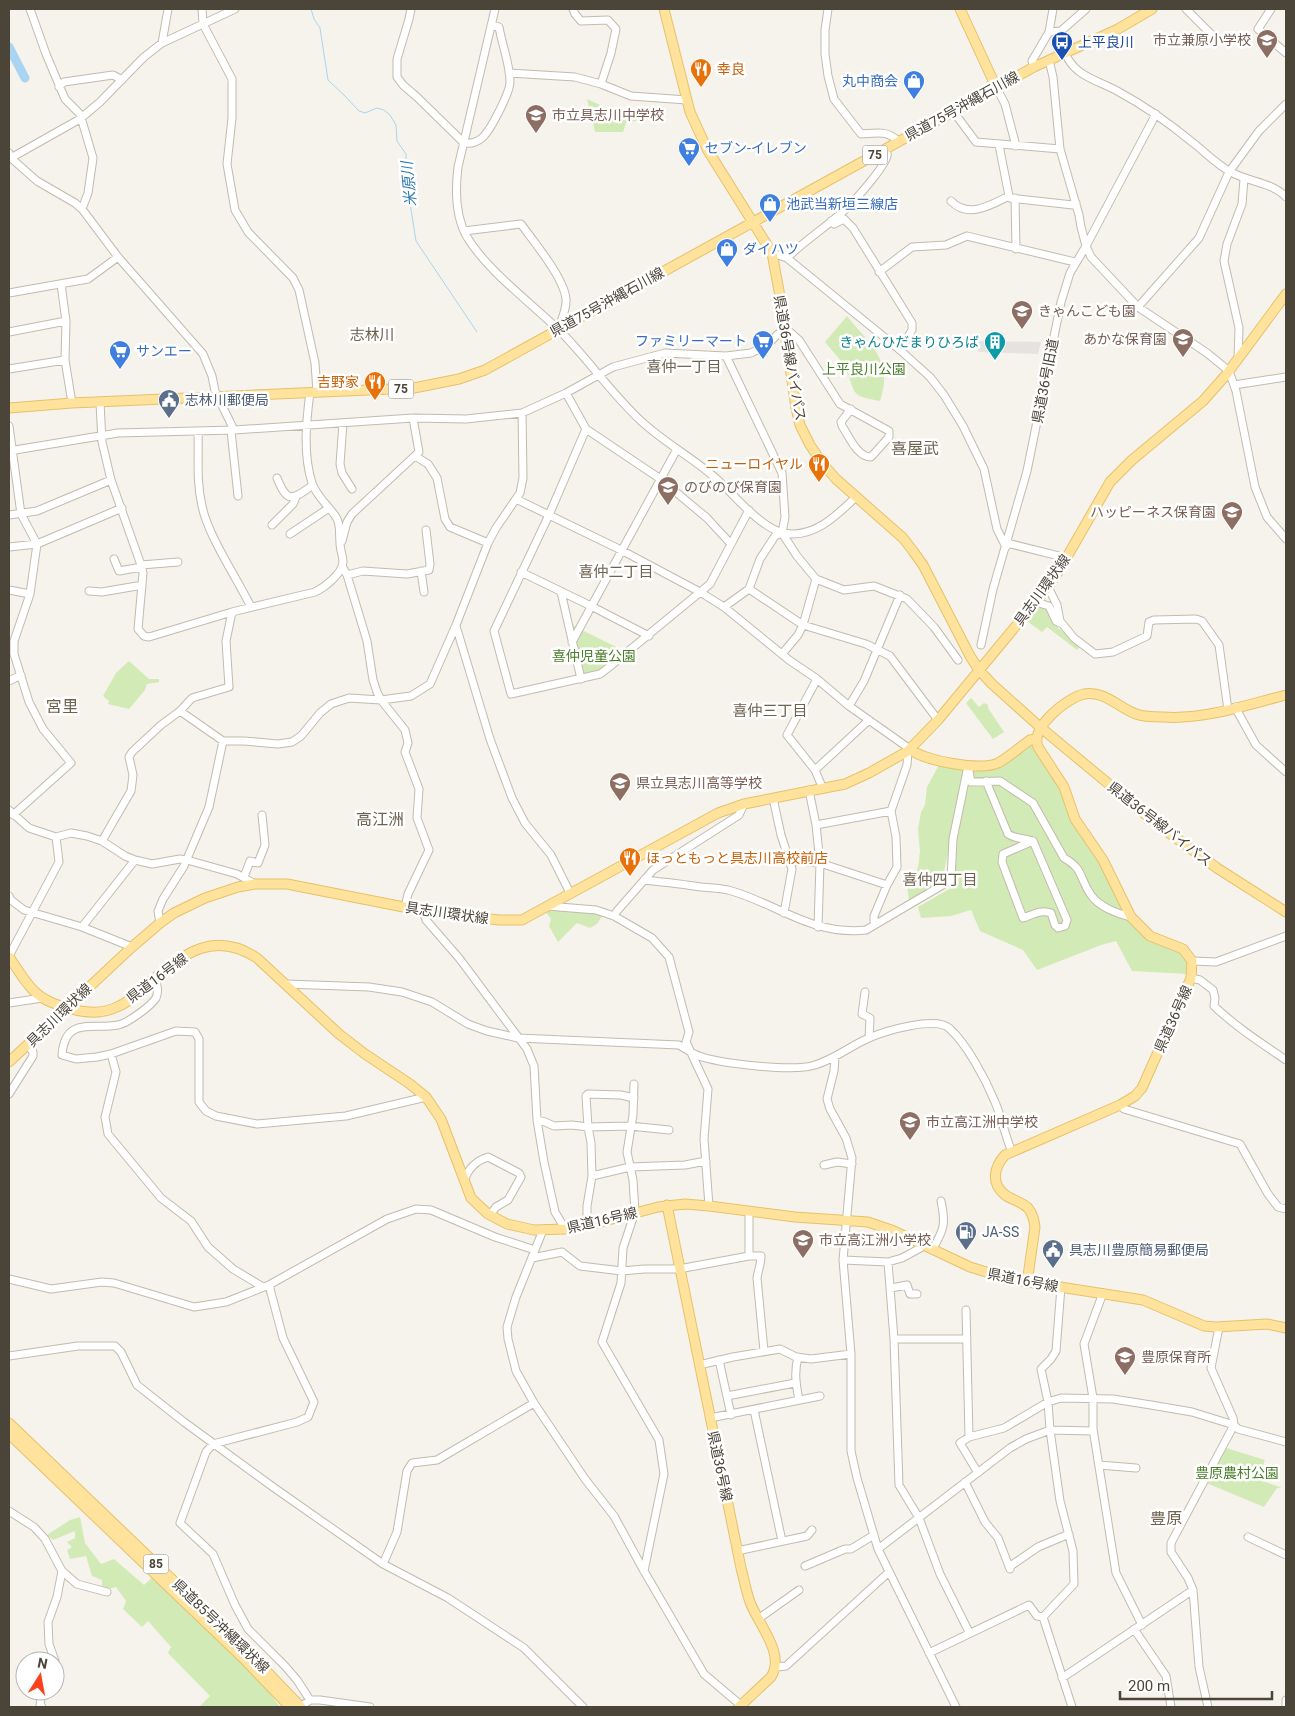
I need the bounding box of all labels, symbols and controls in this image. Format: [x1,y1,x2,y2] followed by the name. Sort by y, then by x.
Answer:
[1255,28,1279,59] school or university icon: 市立兼原小学校
[1050,30,1074,61] bus stop icon: 上平良川
[1153,32,1251,48] place label: 市立兼原小学校
[1078,34,1134,50] place label: 上平良川
[689,57,713,88] restaurant icon: 幸良
[717,61,745,77] place label: 幸良
[902,68,1022,144] street label: 県道75号沖縄石川線
[902,69,926,100] shop icon: 丸中商会
[842,73,898,89] place label: 丸中商会
[524,103,548,134] school or university icon: 市立具志川中学校
[552,107,664,123] place label: 市立具志川中学校
[677,136,701,167] supermarket icon: セブン-イレブン
[705,140,807,156] place label: セブン-イレブン
[862,146,888,164] road number: 75
[398,159,420,207] water label: 米原川
[758,192,782,223] shop icon: 池武当新垣三線店
[786,196,898,212] place label: 池武当新垣三線店
[715,237,739,268] shop icon: ダイハツ
[743,241,799,257] place label: ダイハツ
[547,264,667,340] street label: 県道75号沖縄石川線
[771,294,809,422] street label: 県道36号線バイパス
[1010,299,1034,330] school or university icon: きゃんこども園
[1038,303,1136,319] place label: きゃんこども園
[349,326,395,344] district label: 志林川
[1171,327,1195,358] school or university icon: あかな保育園
[751,329,775,360] supermarket icon: ファミリーマート
[983,330,1007,361] building icon: きゃんひだまりひろば
[1083,331,1167,347] place label: あかな保育園
[635,333,747,349] place label: ファミリーマート
[839,334,979,350] place label: きゃんひだまりひろば
[1029,337,1061,425] street label: 県道36号旧道
[108,339,132,370] supermarket icon: サンエー
[136,343,192,359] place label: サンエー
[646,358,722,376] district label: 喜仲一丁目
[822,361,906,377] park label: 上平良川公園
[363,370,387,401] restaurant icon: 吉野家
[317,374,359,390] place label: 吉野家
[388,379,414,398] road number: 75
[157,388,181,419] public building icon: 志林川郵便局
[185,392,269,408] place label: 志林川郵便局
[891,439,939,458] district label: 喜屋武
[807,452,831,483] restaurant icon: ニューロイヤル
[705,456,803,472] place label: ニューロイヤル
[656,475,680,506] school or university icon: のびのび保育園
[684,479,782,495] place label: のびのび保育園
[1220,500,1244,531] school or university icon: ハッピーネス保育園
[1090,504,1216,520] place label: ハッピーネス保育園
[1011,551,1073,629] street label: 具志川環状線
[578,563,654,581] district label: 喜仲二丁目
[552,648,636,664] park label: 喜仲児童公園
[46,697,78,716] district label: 宮里
[732,702,808,720] district label: 喜仲三丁目
[608,771,632,802] school or university icon: 県立具志川高等学校
[636,775,762,791] place label: 県立具志川高等学校
[1105,778,1215,870] street label: 県道36号線バイパス
[356,810,404,829] district label: 高江洲
[618,846,642,877] restaurant icon: ほっともっと具志川高校前店
[646,850,828,866] place label: ほっともっと具志川高校前店
[902,871,978,889] district label: 喜仲四丁目
[404,899,490,927] street label: 具志川環状線
[124,950,190,1006] street label: 県道16号線
[23,980,95,1050] street label: 具志川環状線
[1151,983,1195,1055] street label: 県道36号線
[898,1110,922,1141] school or university icon: 市立高江洲中学校
[926,1114,1038,1130] place label: 市立高江洲中学校
[565,1204,639,1236] street label: 県道16号線
[954,1220,978,1251] fuel station icon: JA-SS
[982,1224,1019,1240] place label: JA-SS
[791,1228,815,1259] school or university icon: 市立高江洲小学校
[819,1232,931,1248] place label: 市立高江洲小学校
[1041,1238,1065,1269] public building icon: 具志川豊原簡易郵便局
[1069,1242,1209,1258] place label: 具志川豊原簡易郵便局
[986,1265,1060,1295] street label: 県道16号線
[1113,1345,1137,1376] school or university icon: 豊原保育所
[1141,1349,1211,1365] place label: 豊原保育所
[705,1429,735,1503] street label: 県道36号線
[1195,1465,1279,1481] park label: 豊原農村公園
[1150,1509,1182,1528] district label: 豊原
[144,1555,168,1574] road number: 85
[169,1576,273,1676] street label: 県道85号沖縄環状線
[15,1651,65,1701] north arrow
[36,1654,49,1672] text: N
[1120,1668,1272,1700] scale bar
[1128,1677,1170,1695] text: 200 m

